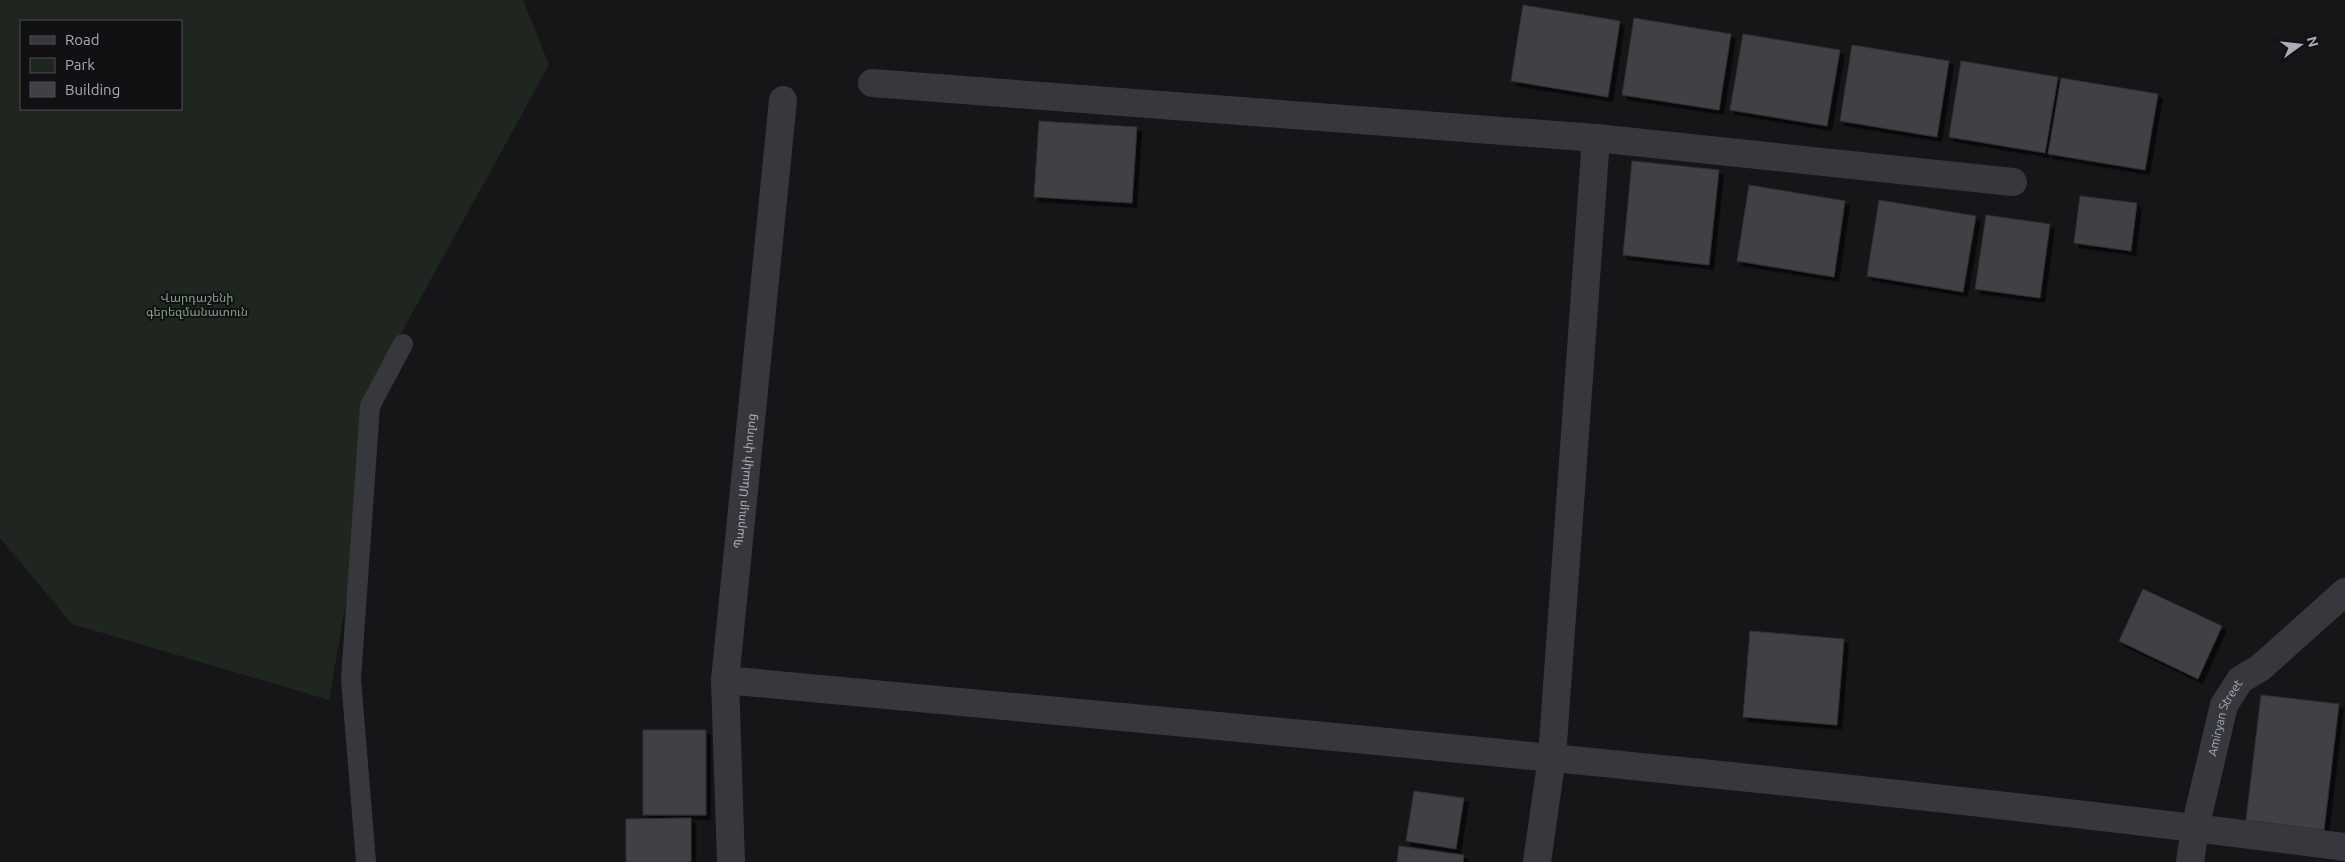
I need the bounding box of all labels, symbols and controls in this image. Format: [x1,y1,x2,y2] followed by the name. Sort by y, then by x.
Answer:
[20,20,182,110] legend
[2275,20,2325,70] north arrow
[65,31,100,48] text: Road
[2303,35,2322,49] text: N
[65,56,95,73] text: Park
[65,81,120,98] text: Building
[146,291,248,319] park label: Վարդաշենի գերեզմանատուն
[731,413,759,549] street label: Պարույր Սևակի փողոց
[2205,677,2245,757] street label: Amiryan Street

